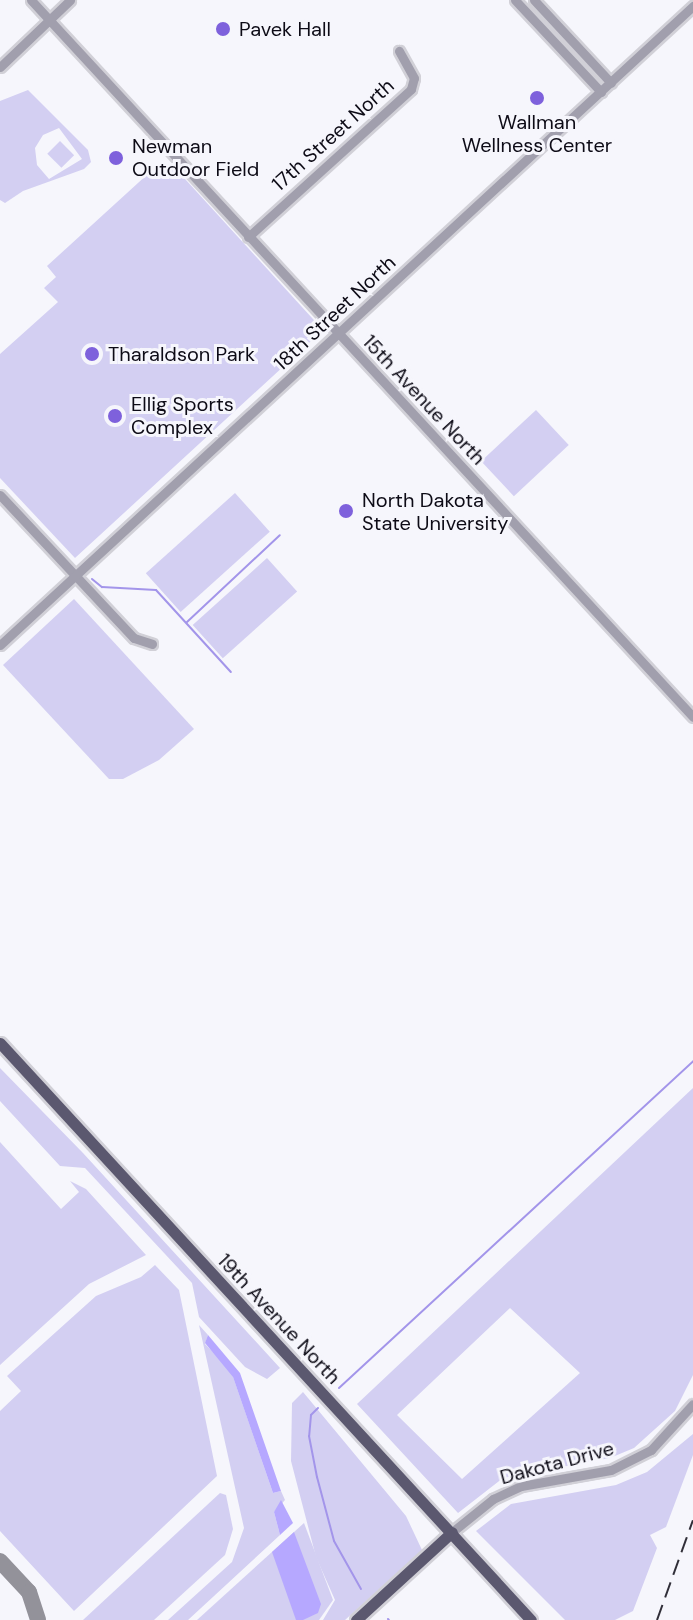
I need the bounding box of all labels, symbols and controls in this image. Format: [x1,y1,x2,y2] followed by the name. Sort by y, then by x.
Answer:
[239,17,331,41] place label: Pavek Hall
[214,20,232,38] marker: Pavek Hall
[267,74,399,196] street label: 17th Street North
[528,89,546,107] marker: Wallman Wellness Center
[462,110,612,157] place label: Wallman Wellness Center
[132,134,259,181] place label: Newman Outdoor Field
[107,149,125,167] marker: Newman Outdoor Field
[269,251,401,375] street label: 18th Street North
[358,330,490,470] street label: 15th Avenue North
[108,342,255,366] place label: Tharaldson Park
[83,345,101,363] marker: Tharaldson Park
[131,392,234,439] place label: Ellig Sports Complex
[106,407,124,425] marker: Ellig Sports Complex
[362,488,508,535] place label: North Dakota State University
[337,502,355,520] marker: North Dakota State University
[213,1249,345,1389] street label: 19th Avenue North
[497,1436,617,1490] street label: Dakota Drive

